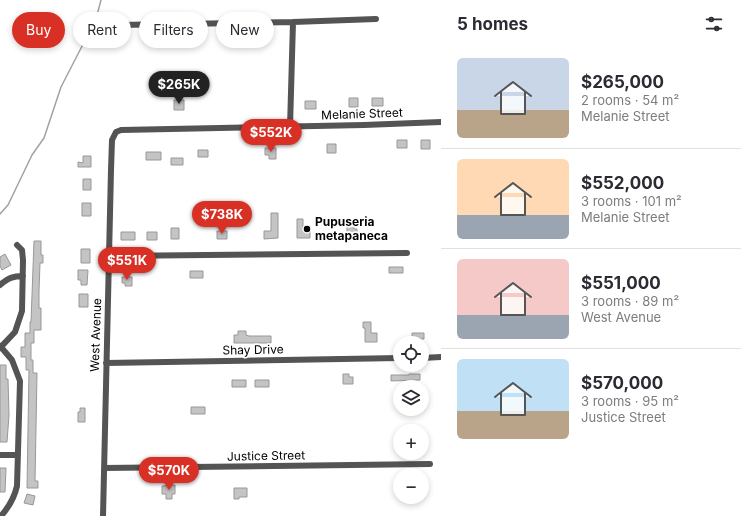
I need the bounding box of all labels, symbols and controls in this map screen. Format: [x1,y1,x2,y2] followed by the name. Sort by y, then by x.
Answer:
[12,12,65,48] chip: Buy
[73,12,131,48] chip: Rent
[139,12,208,48] chip: Filters
[216,12,274,48] chip: New
[703,13,725,35] icon: filters
[457,14,528,34] text: 5 homes
[151,71,207,105] pin: $265K
[581,72,664,92] text: $265,000
[489,74,537,122] icon: home
[158,76,200,92] text: $265K
[581,92,679,108] text: 2 rooms · 54 m²
[321,105,403,122] street label: Melanie Street
[581,108,670,124] text: Melanie Street
[243,119,299,153] pin: $552K
[250,124,292,140] text: $552K
[581,173,664,193] text: $552,000
[489,175,537,223] icon: home
[581,193,682,209] text: 3 rooms · 101 m²
[194,201,250,235] pin: $738K
[201,206,243,222] text: $738K
[581,209,670,225] text: Melanie Street
[315,214,388,243] place label: Pupuseria metapaneca
[302,224,312,234] marker: Pupuseria metapaneca
[99,247,155,281] pin: $551K
[107,252,147,268] text: $551K
[581,273,661,293] text: $551,000
[489,275,537,323] icon: home
[581,293,679,309] text: 3 rooms · 89 m²
[87,298,104,372] street label: West Avenue
[581,309,661,325] text: West Avenue
[393,336,429,504] map controls
[393,336,429,372] button: locate
[222,341,284,358] street label: Shay Drive
[581,373,663,393] text: $570,000
[489,375,537,423] icon: home
[393,380,429,416] button: layers
[581,393,679,409] text: 3 rooms · 95 m²
[581,409,666,425] text: Justice Street
[393,424,429,460] button: +
[227,447,305,464] street label: Justice Street
[141,457,197,491] pin: $570K
[148,462,190,478] text: $570K
[393,468,429,504] button: −

